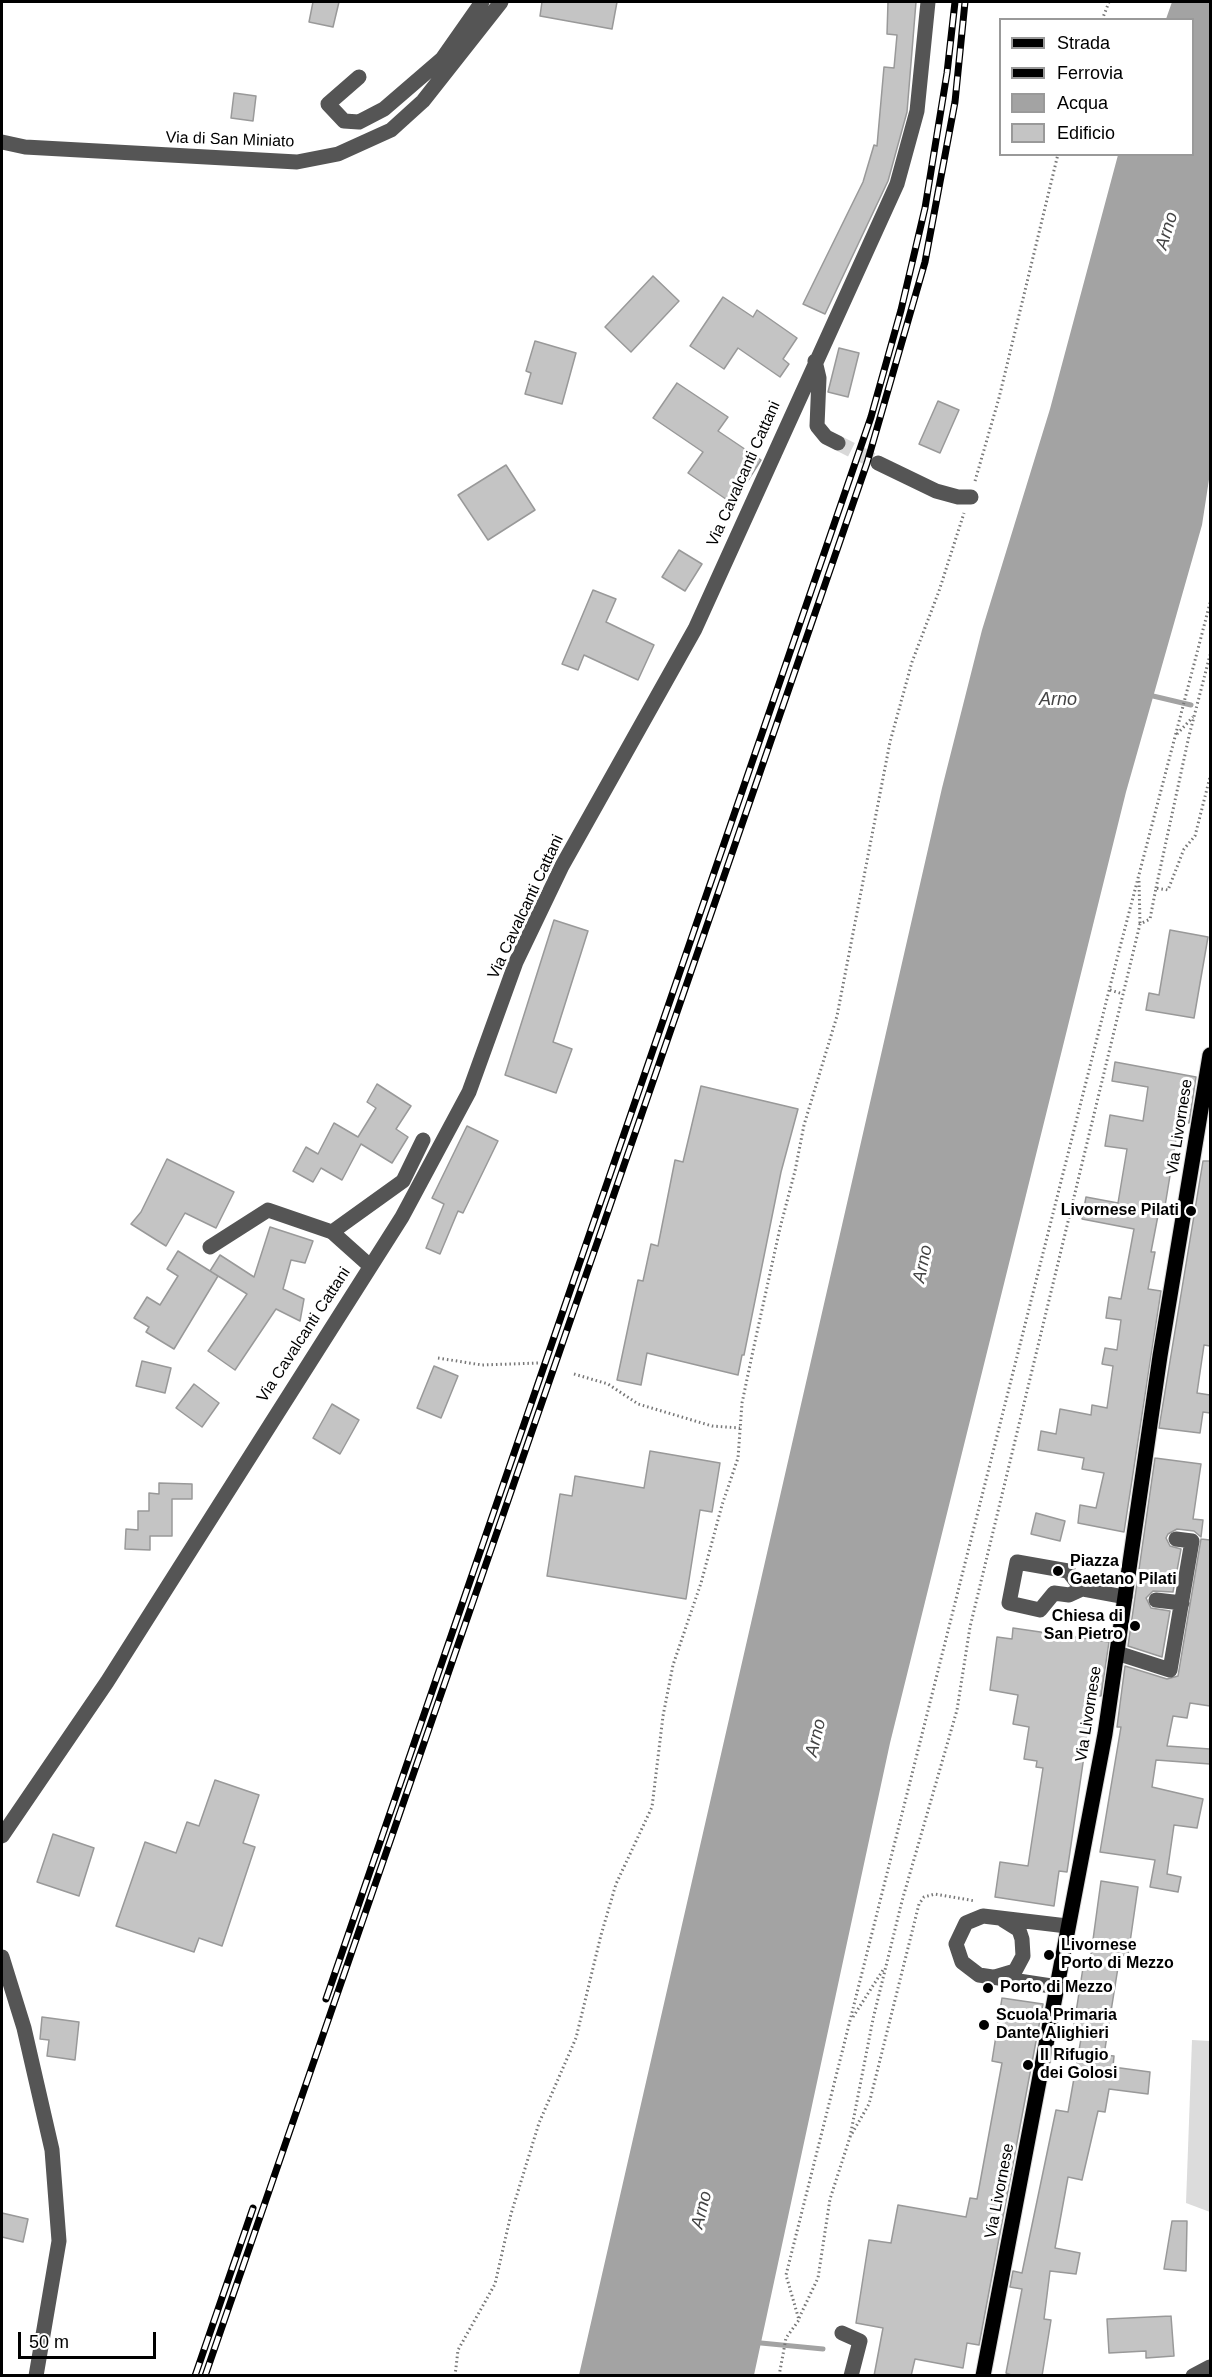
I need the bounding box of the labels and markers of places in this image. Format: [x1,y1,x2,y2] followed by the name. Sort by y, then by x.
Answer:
[1061,1201,1179,1221] place label: Livornese Pilati
[1184,1204,1198,1218] marker: Livornese Pilati
[1070,1552,1177,1590] place label: Piazza Gaetano Pilati
[1051,1564,1065,1578] marker: Piazza Gaetano Pilati
[1044,1607,1123,1645] place label: Chiesa di San Pietro
[1128,1619,1142,1633] marker: Chiesa di San Pietro
[1061,1936,1174,1974] place label: Livornese Porto di Mezzo
[1042,1948,1056,1962] marker: Livornese Porto di Mezzo
[1000,1978,1113,1998] place label: Porto di Mezzo
[981,1981,995,1995] marker: Porto di Mezzo
[996,2006,1117,2044] place label: Scuola Primaria Dante Alighieri
[977,2018,991,2032] marker: Scuola Primaria Dante Alighieri
[1040,2046,1117,2084] place label: Il Rifugio dei Golosi
[1021,2058,1035,2072] marker: Il Rifugio dei Golosi

